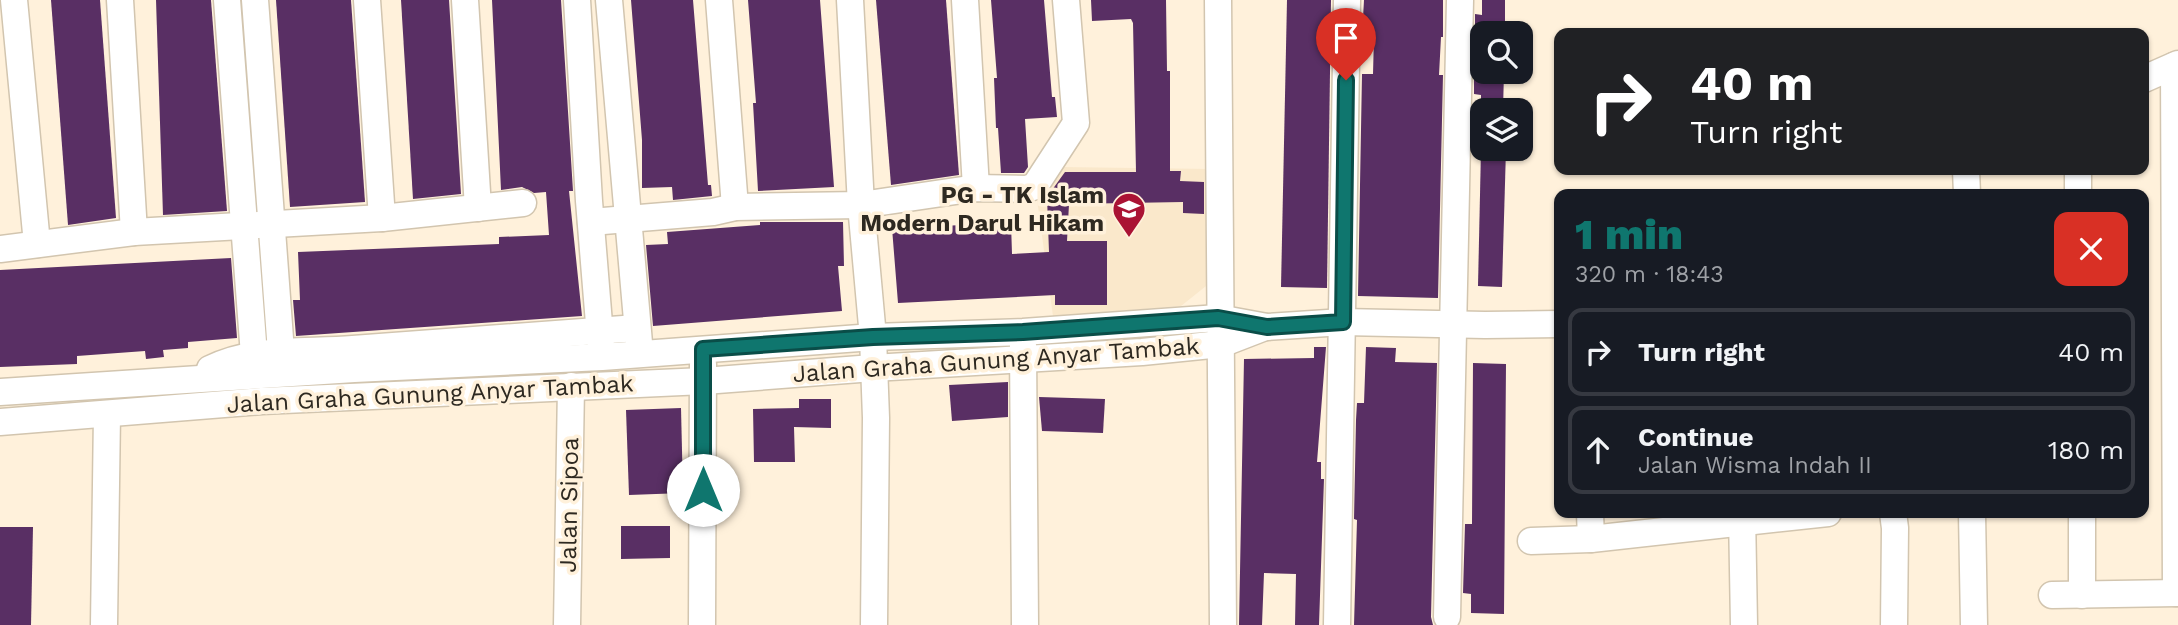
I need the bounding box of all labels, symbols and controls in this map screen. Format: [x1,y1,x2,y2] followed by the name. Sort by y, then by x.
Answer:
[1316,8,1376,80] pin
[1327,19,1365,57] icon: arrive
[1470,21,1533,161] map controls
[1470,21,1533,84] button: search
[1690,54,1813,112] text: 40 m
[1575,56,1666,147] icon: right
[1470,98,1533,161] button: layers
[1690,113,1842,151] text: Turn right
[860,181,1104,237] place label: PG - TK Islam Modern Darul Hikam
[1110,190,1148,239] school or university icon: PG - TK Islam Modern Darul Hikam
[1575,210,1683,259] text: 1 min
[2054,212,2128,286] button: close
[1575,261,1724,288] text: 320 m · 18:43
[792,332,1201,388] street label: Jalan Graha Gunung Anyar Tambak
[1579,333,1617,371] icon: right
[1638,337,1765,367] text: Turn right
[2058,337,2124,367] text: 40 m
[226,369,635,419] street label: Jalan Graha Gunung Anyar Tambak
[1638,422,1754,452] text: Continue
[1579,431,1617,469] icon: ahead
[2048,435,2124,465] text: 180 m
[554,437,584,573] street label: Jalan Sipoa
[1638,452,1872,479] text: Jalan Wisma Indah II
[666,453,740,527] position arrow

